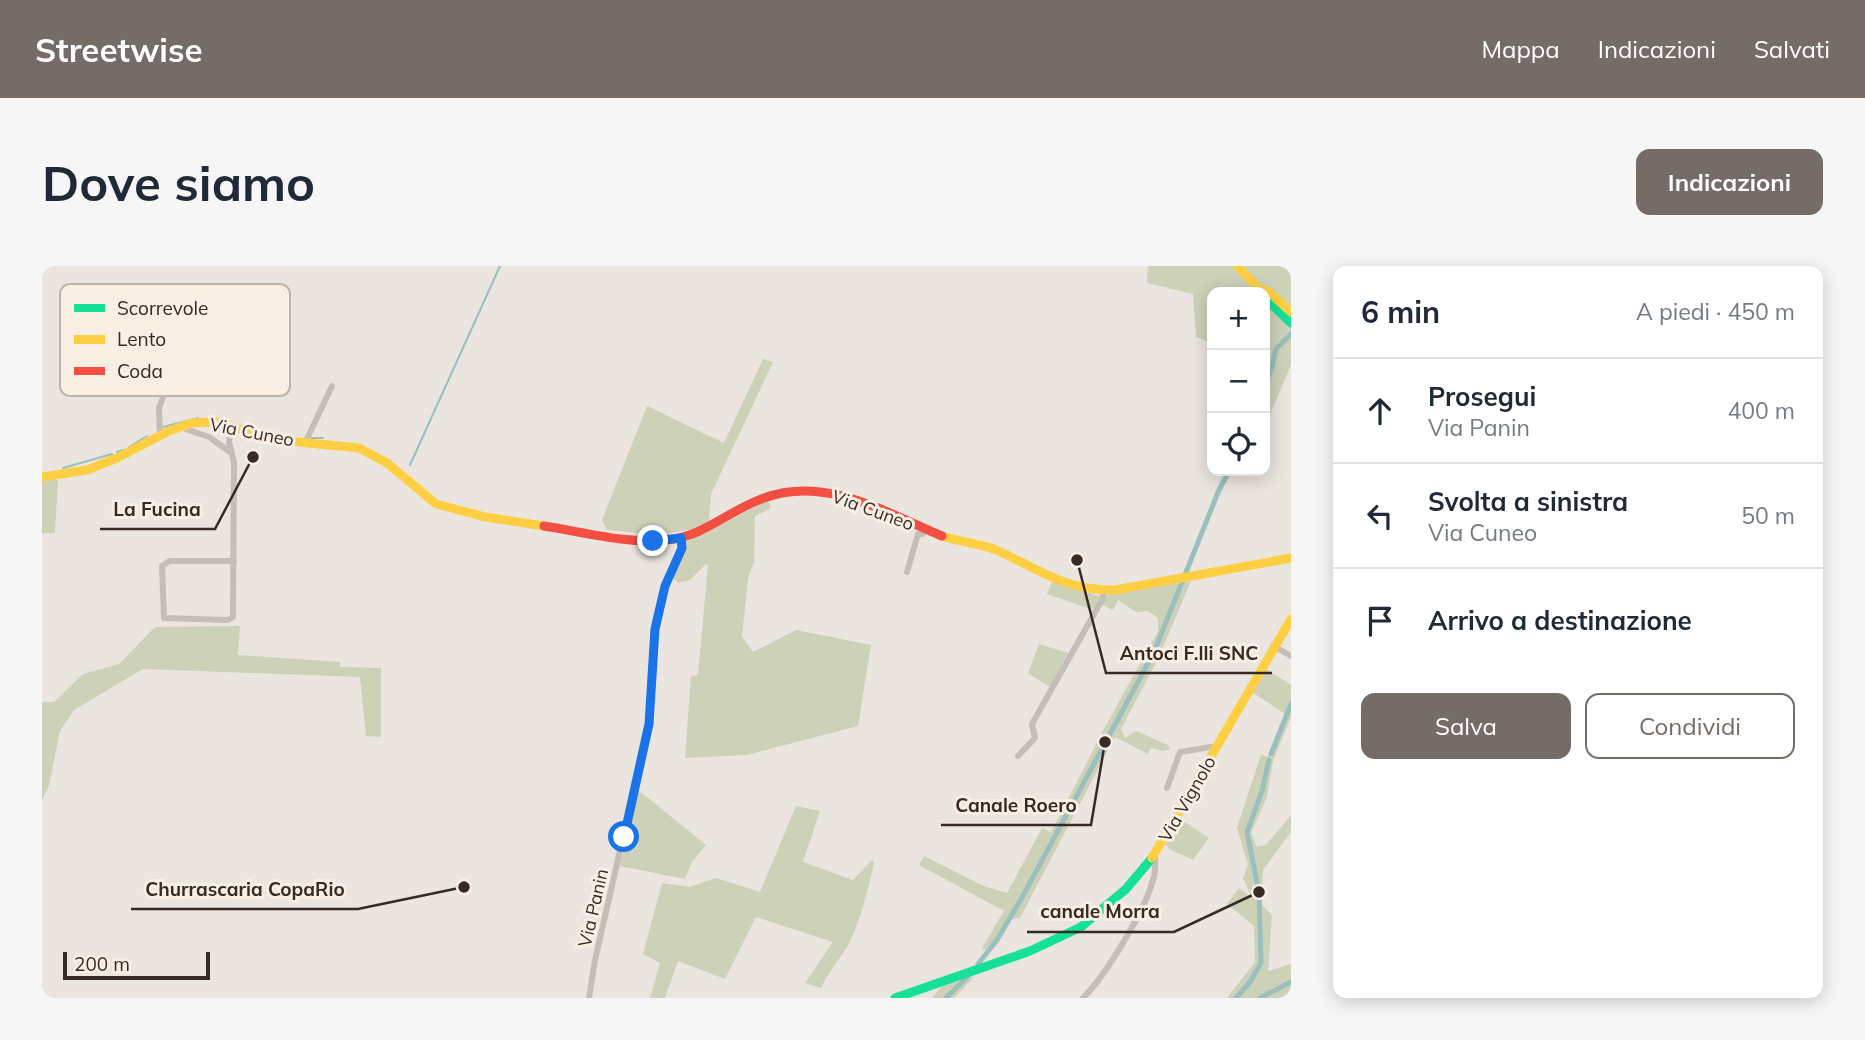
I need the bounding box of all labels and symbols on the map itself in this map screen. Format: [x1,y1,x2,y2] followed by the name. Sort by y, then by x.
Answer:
[60,284,290,396] legend
[117,296,208,320] text: Scorrevole
[117,327,166,351] text: Lento
[117,359,163,383] text: Coda
[208,413,296,451] street label: Via Cuneo
[829,485,917,535] street label: Via Cuneo
[100,489,215,529] callout: La Fucina
[113,497,201,521] text: La Fucina
[637,525,668,556] route end
[1106,633,1272,673] callout: Antoci F.lli SNC
[1120,641,1258,665] text: Antoci F.lli SNC
[1153,752,1221,846] street label: Via Vignolo
[941,785,1091,825] callout: Canale Roero
[955,793,1077,817] text: Canale Roero
[608,821,639,852] route start
[573,867,613,949] street label: Via Panin
[131,869,358,909] callout: Churrascaria CopaRio
[145,877,345,901] text: Churrascaria CopaRio
[1027,892,1174,932] callout: canale Morra
[1040,899,1160,923] text: canale Morra
[63,949,210,981] scale bar

